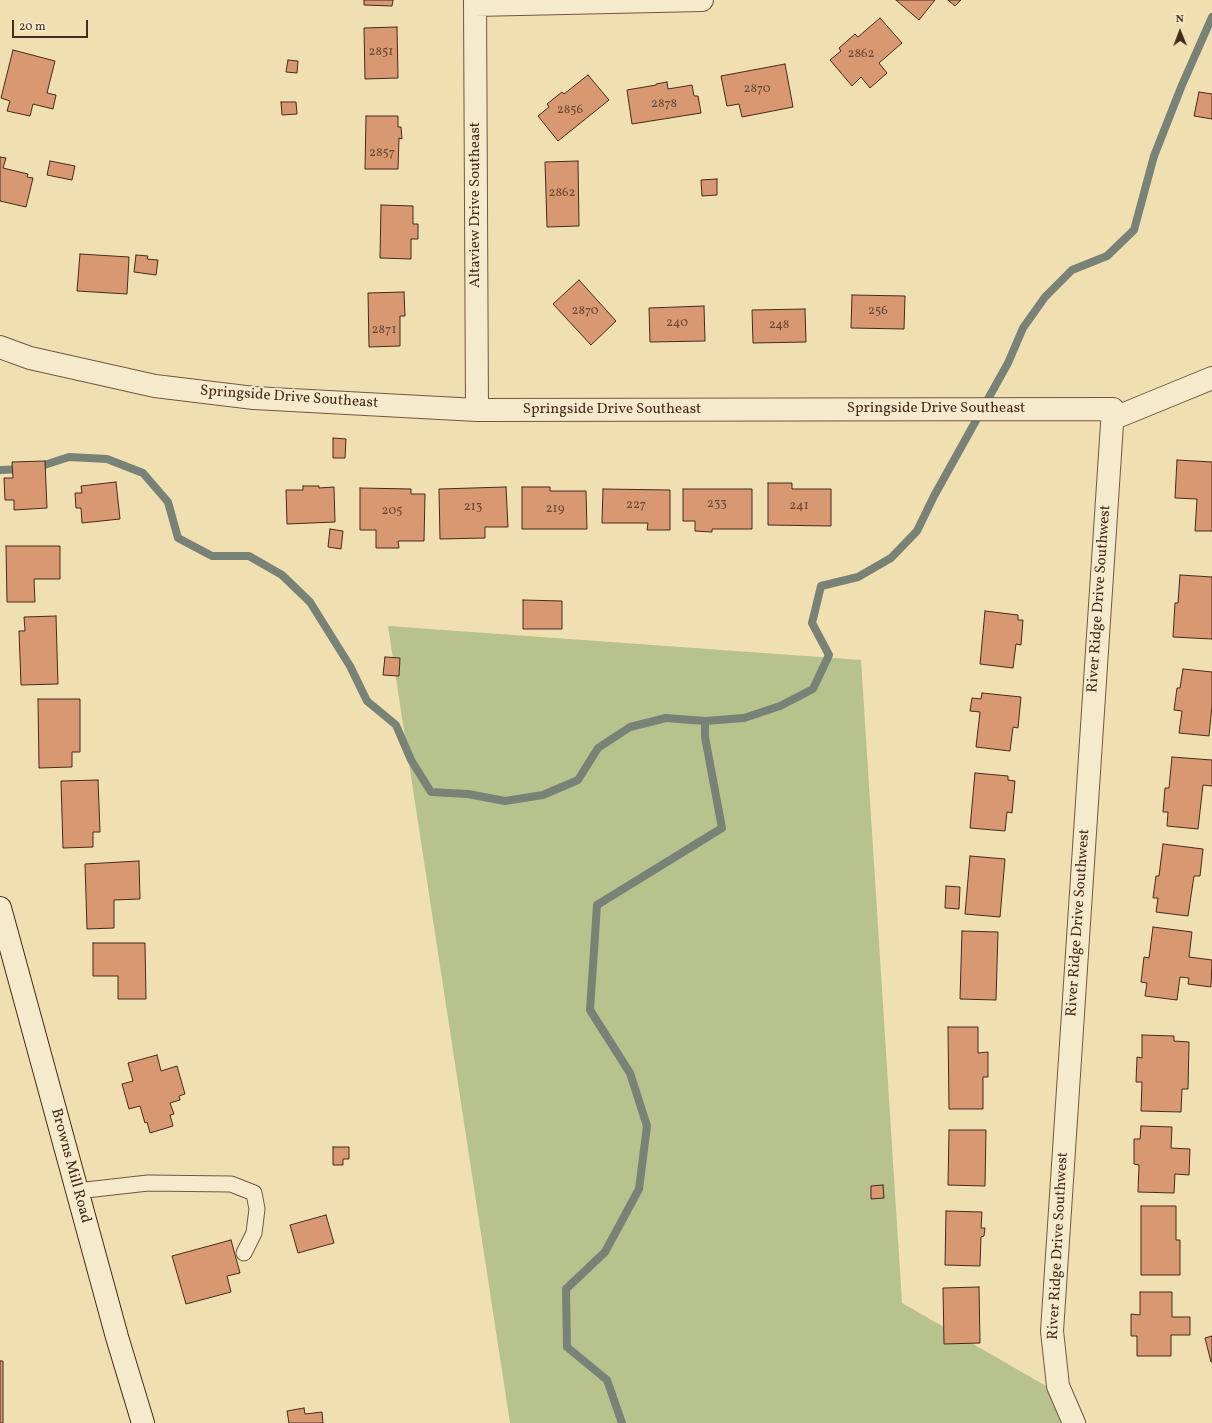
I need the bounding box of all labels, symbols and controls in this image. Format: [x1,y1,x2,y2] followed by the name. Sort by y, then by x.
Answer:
[14,12,90,38] scale bar
[1160,12,1200,52] north arrow
[1176,12,1184,27] text: N
[19,19,46,35] text: 20 m
[369,45,393,61] house number: 2851
[847,47,875,63] house number: 2862
[743,82,771,98] house number: 2870
[651,97,677,113] house number: 2878
[557,103,583,119] house number: 2856
[467,122,485,288] street label: Altaview Drive Southeast
[369,146,395,162] house number: 2857
[548,186,576,202] house number: 2862
[571,304,599,320] house number: 2870
[868,304,888,320] house number: 256
[666,316,688,332] house number: 240
[769,318,789,334] house number: 248
[372,323,396,339] house number: 2871
[199,383,379,413] street label: Springside Drive Southeast
[847,400,1025,418] street label: Springside Drive Southeast
[523,401,701,419] street label: Springside Drive Southeast
[707,497,727,513] house number: 233
[626,498,646,514] house number: 227
[789,499,809,515] house number: 241
[464,500,482,516] house number: 213
[546,502,564,518] house number: 219
[382,504,402,520] house number: 205
[1084,505,1116,693] street label: River Ridge Drive Southwest
[1063,829,1095,1017] street label: River Ridge Drive Southwest
[46,1107,94,1225] street label: Browns Mill Road
[1045,1152,1073,1340] street label: River Ridge Drive Southwest

